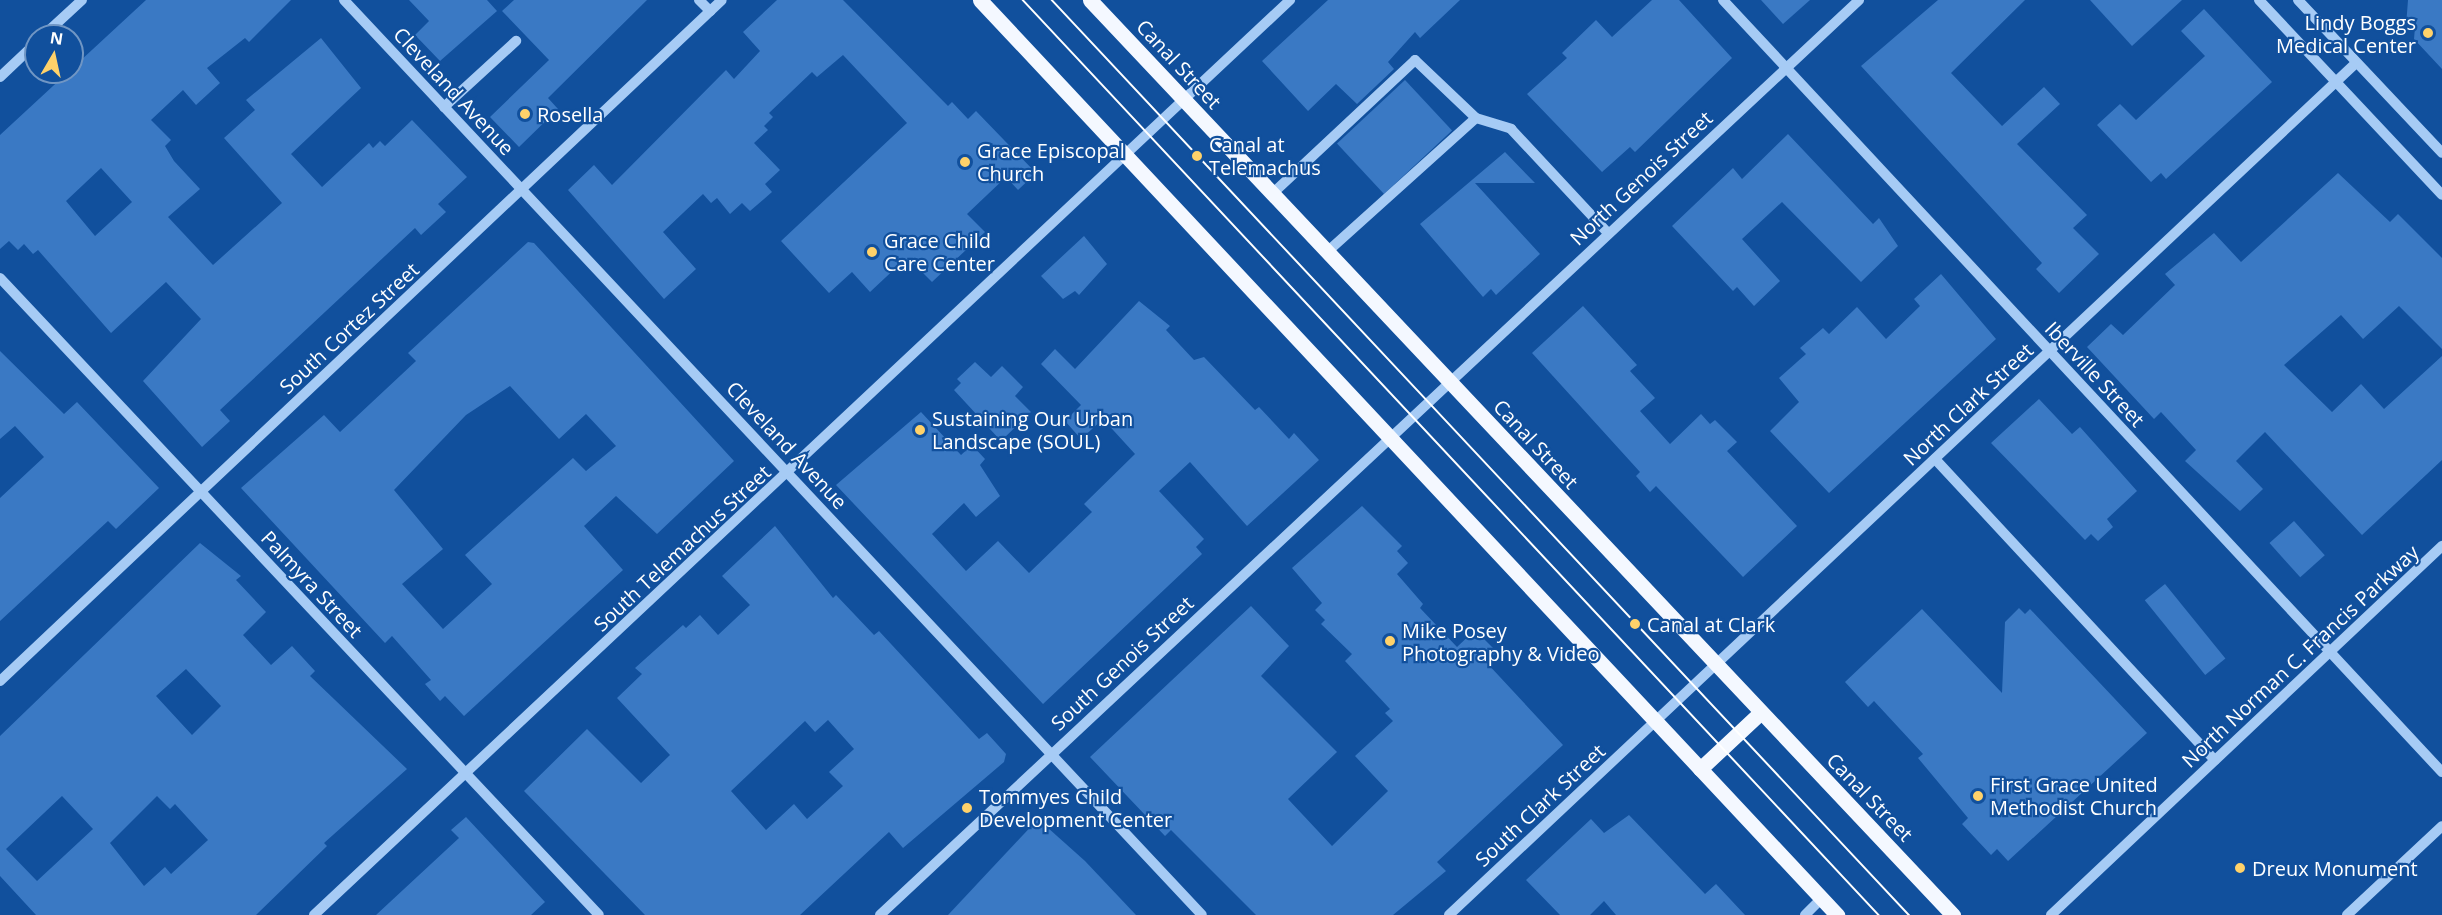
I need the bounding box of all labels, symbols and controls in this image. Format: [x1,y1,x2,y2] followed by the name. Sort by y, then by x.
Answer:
[2276,10,2416,57] place label: Lindy Boggs Medical Center
[1132,14,1226,114] street label: Canal Street
[389,22,519,160] street label: Cleveland Avenue
[24,24,84,84] north arrow
[48,26,65,50] text: N
[2421,26,2435,40] marker: Lindy Boggs Medical Center
[537,102,603,126] place label: Rosella
[1565,106,1717,250] street label: North Genois Street
[518,107,532,121] marker: Rosella
[1209,132,1321,179] place label: Canal at Telemachus
[977,138,1125,185] place label: Grace Episcopal Church
[1190,149,1204,163] marker: Canal at Telemachus
[958,155,972,169] marker: Grace Episcopal Church
[884,228,995,275] place label: Grace Child Care Center
[865,245,879,259] marker: Grace Child Care Center
[274,257,424,399] street label: South Cortez Street
[2040,317,2150,431] street label: Iberville Street
[1898,338,2038,470] street label: North Clark Street
[722,376,852,514] street label: Cleveland Avenue
[1489,394,1583,494] street label: Canal Street
[932,406,1133,453] place label: Sustaining Our Urban Landscape (SOUL)
[913,423,927,437] marker: Sustaining Our Urban Landscape (SOUL)
[589,460,775,636] street label: South Telemachus Street
[256,526,368,642] street label: Palmyra Street
[2177,540,2423,772] street label: North Norman C. Francis Parkway
[1046,591,1198,735] street label: South Genois Street
[1647,612,1775,636] place label: Canal at Clark
[1628,617,1642,631] marker: Canal at Clark
[1402,618,1600,665] place label: Mike Posey Photography & Video
[1383,634,1397,648] marker: Mike Posey Photography & Video
[1470,739,1610,871] street label: South Clark Street
[1822,748,1918,846] street label: Canal Street
[1990,772,2158,819] place label: First Grace United Methodist Church
[979,784,1172,831] place label: Tommyes Child Development Center
[1971,789,1985,803] marker: First Grace United Methodist Church
[960,801,974,815] marker: Tommyes Child Development Center
[2252,856,2418,880] place label: Dreux Monument
[2233,861,2247,875] marker: Dreux Monument

